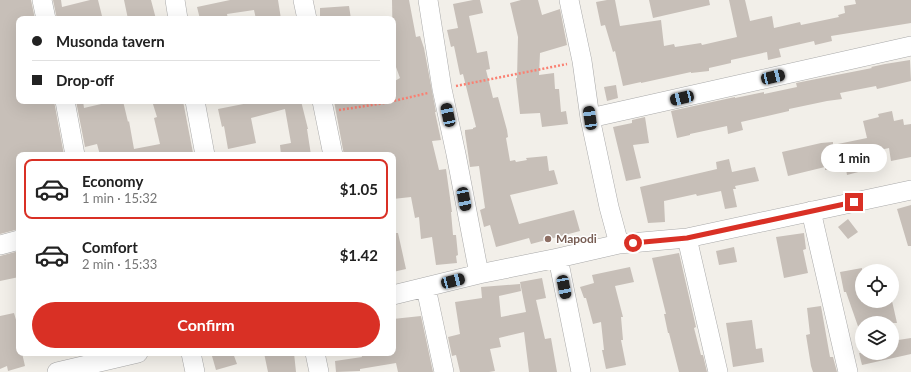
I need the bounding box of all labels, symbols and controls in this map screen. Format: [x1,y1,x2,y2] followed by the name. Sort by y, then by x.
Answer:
[56,32,165,50] text: Musonda tavern
[760,68,786,86] car
[56,71,114,89] text: Drop-off
[669,89,695,107] car
[440,102,456,128] car
[582,105,598,131] car
[821,144,887,172] callout: 1 min
[838,150,870,166] text: 1 min
[34,171,70,207] icon: car
[82,172,143,190] text: Economy
[340,180,378,198] text: $1.05
[456,186,472,212] car
[82,190,157,206] text: 1 min · 15:32
[845,193,863,211] route end
[556,231,597,246] place label: Mapodi
[543,234,553,244] marker: Mapodi
[624,234,642,252] route start
[34,237,70,273] icon: car
[82,238,138,256] text: Comfort
[340,246,378,264] text: $1.42
[82,256,157,272] text: 2 min · 15:33
[855,264,899,360] map controls
[855,264,899,308] button: locate
[440,272,466,290] car
[556,274,572,300] car
[32,302,380,348] button: Confirm
[855,316,899,360] button: layers

